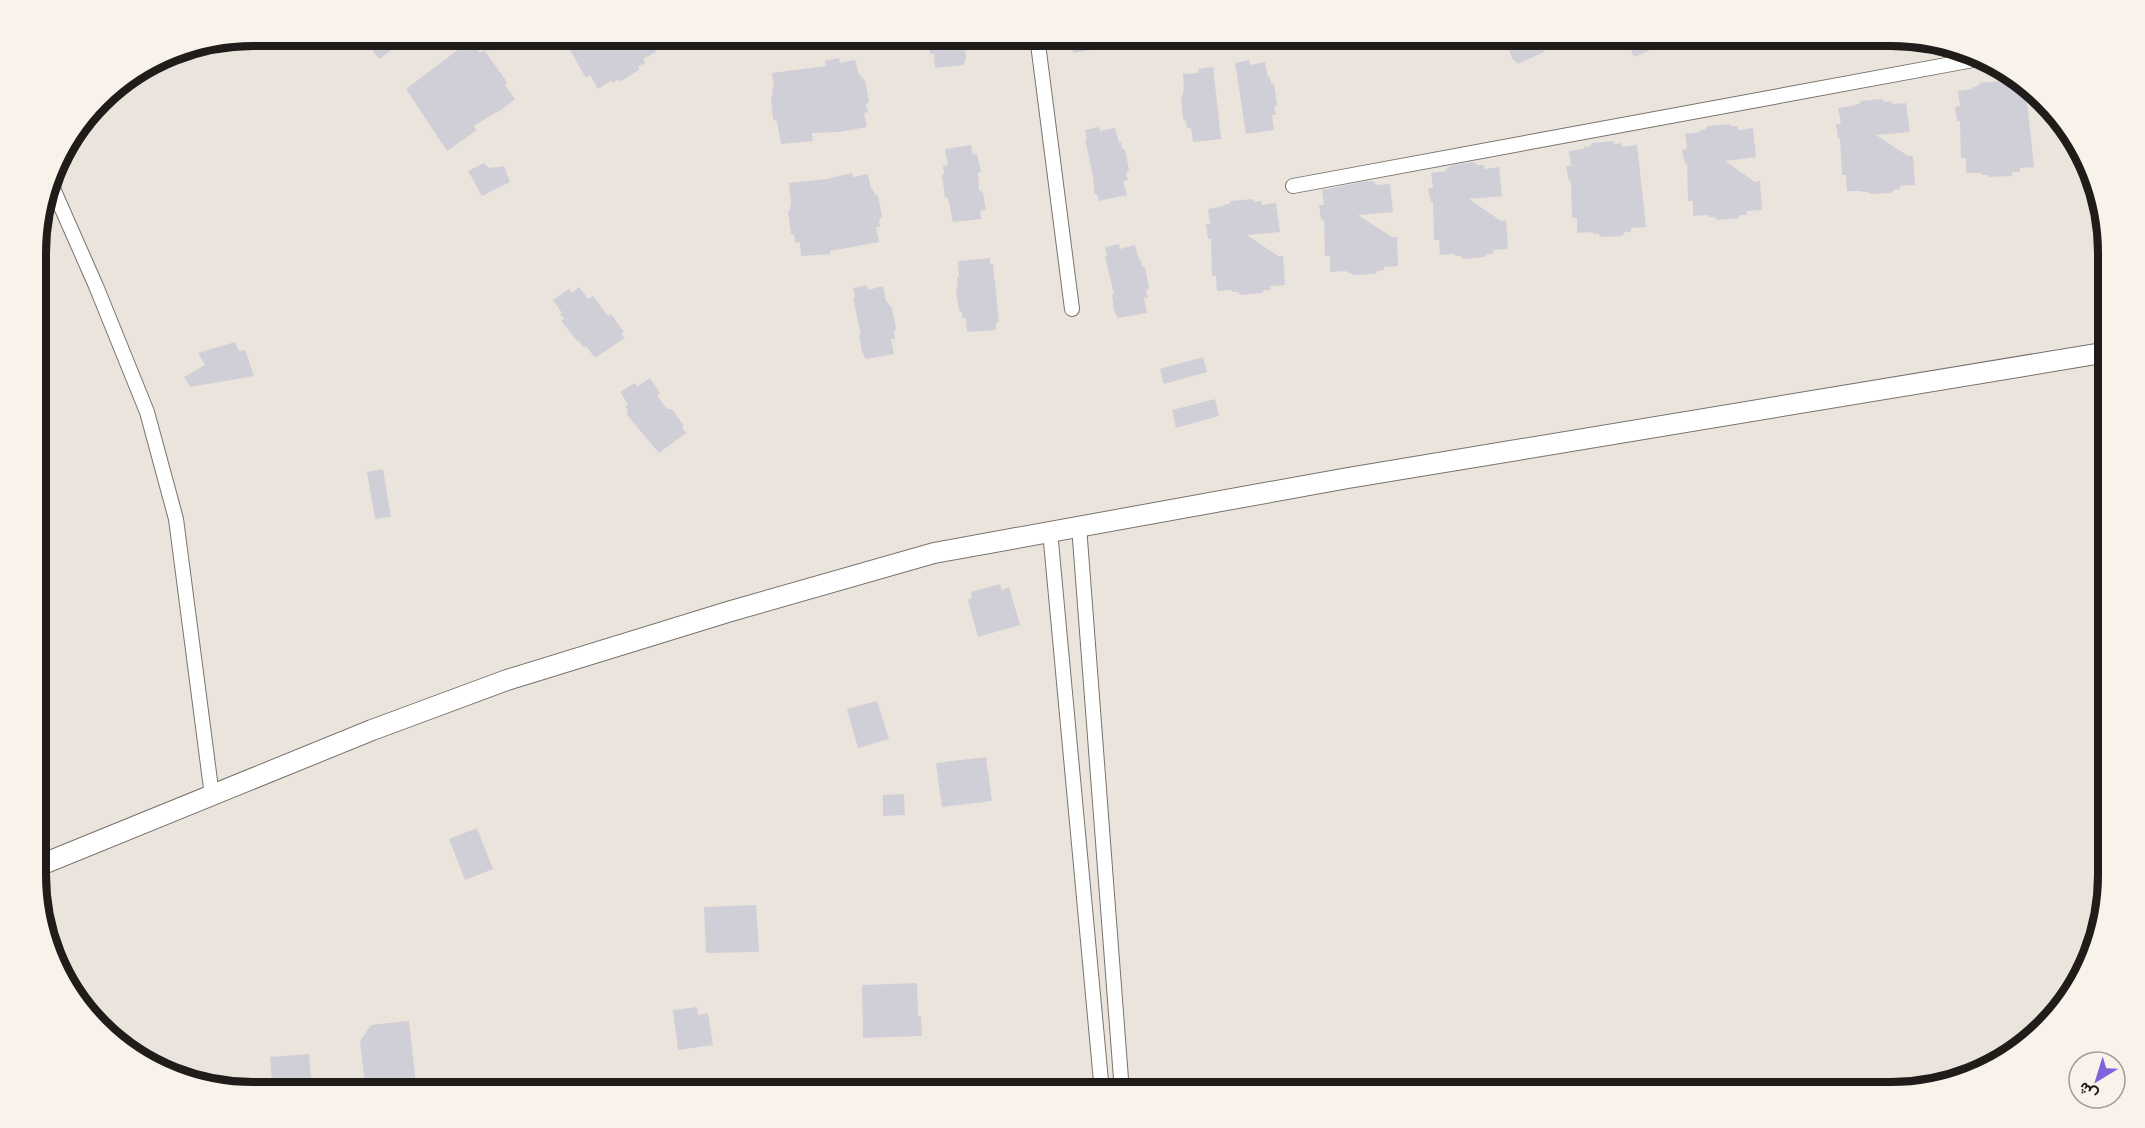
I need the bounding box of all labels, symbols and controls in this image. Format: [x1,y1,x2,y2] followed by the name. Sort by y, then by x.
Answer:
[2067,1050,2127,1110] north arrow
[2075,1078,2102,1104] text: ش

